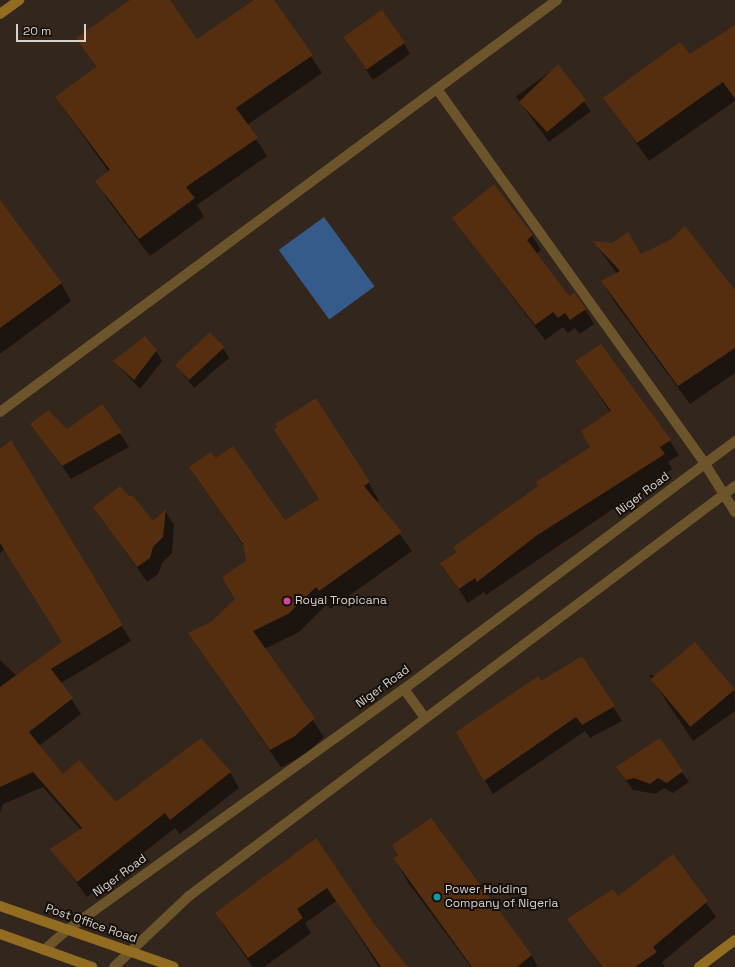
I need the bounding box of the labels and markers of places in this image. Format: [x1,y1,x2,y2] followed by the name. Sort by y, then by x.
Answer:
[295,594,387,608] place label: Royal Tropicana
[282,596,292,606] marker: Royal Tropicana
[445,883,558,911] place label: Power Holding Company of Nigeria
[432,892,442,902] marker: Power Holding Company of Nigeria

